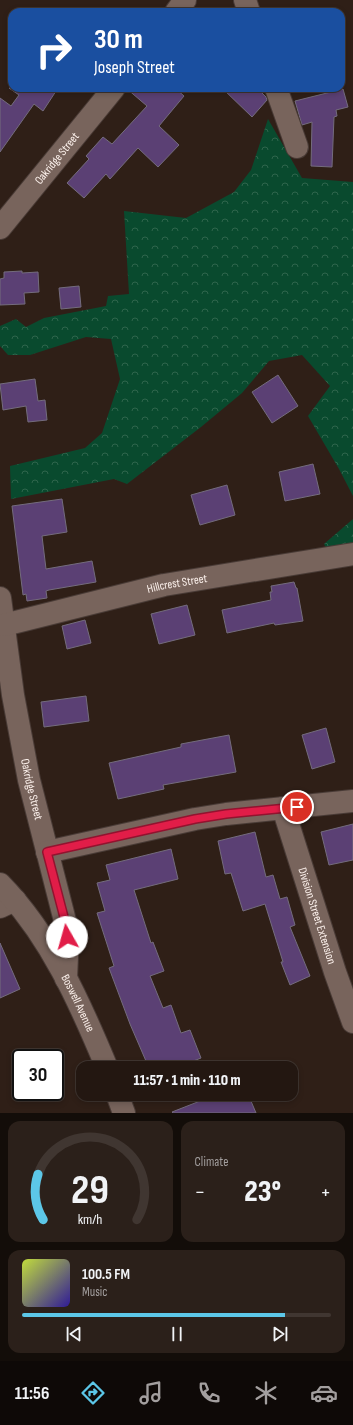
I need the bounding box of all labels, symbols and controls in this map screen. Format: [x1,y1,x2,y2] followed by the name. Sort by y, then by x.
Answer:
[94,23,143,56] text: 30 m
[28,24,80,76] icon: right
[94,57,175,78] text: Joseph Street
[32,129,83,188] street label: Oakridge Street
[145,571,209,597] street label: Hillcrest Street
[17,757,46,822] street label: Oakridge Street
[280,790,314,824] pin
[286,796,308,818] icon: arrive
[294,866,339,966] street label: Division Street Extension
[46,916,88,958] position arrow
[57,972,98,1034] street label: Boswell Avenue
[12,1049,64,1101] speed limit sign: 30
[134,1071,240,1090] text: 11:57 · 1 min · 110 m
[195,1154,228,1170] text: Climate
[71,1165,109,1214] text: 29
[244,1174,281,1210] text: 23°
[195,1179,205,1206] text: −
[320,1179,331,1206] text: +
[78,1210,103,1227] text: km/h
[82,1265,130,1284] text: 100.5 FM
[82,1284,107,1300] text: Music
[63,1323,85,1345] icon: previous
[166,1323,188,1345] icon: pause
[269,1323,291,1345] icon: next
[79,1379,107,1407] icon: directions
[137,1379,165,1407] icon: music
[195,1379,223,1407] icon: phone
[252,1379,280,1407] icon: climate
[310,1379,338,1407] icon: car
[15,1383,49,1404] text: 11:56

